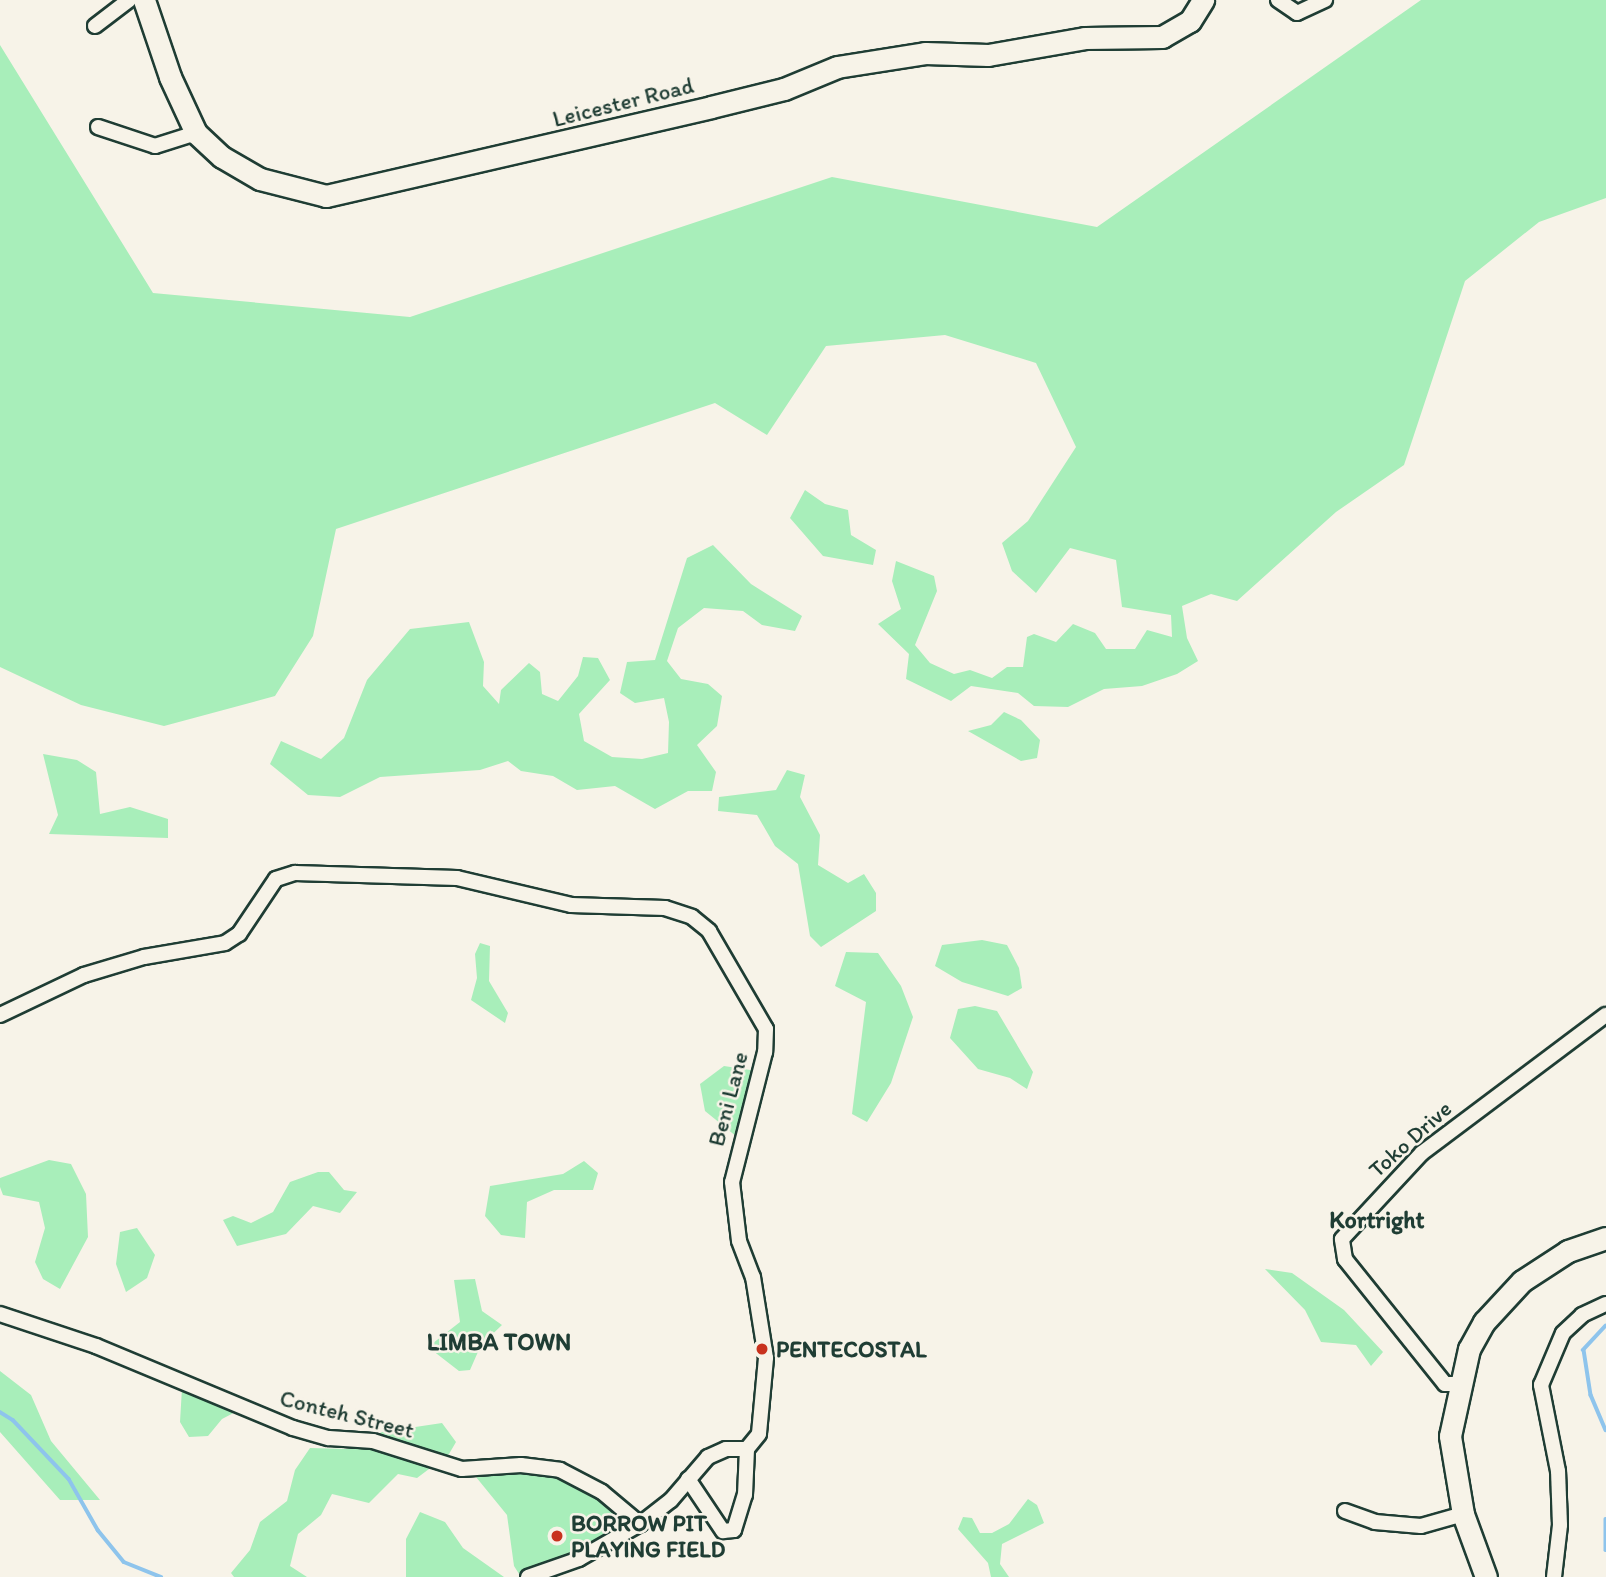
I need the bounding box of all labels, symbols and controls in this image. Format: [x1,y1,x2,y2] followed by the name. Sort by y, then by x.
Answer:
[550,71,696,133] street label: Leicester Road
[702,1048,754,1150] street label: Beni Lane
[1363,1094,1457,1184] street label: Toko Drive
[1329,1206,1425,1234] district label: Kortright
[427,1328,571,1356] district label: LIMBA TOWN
[776,1335,927,1363] place label: PENTECOSTAL
[754,1341,770,1357] marker: PENTECOSTAL
[277,1384,417,1444] street label: Conteh Street
[571,1509,726,1563] place label: BORROW PIT PLAYING FIELD
[549,1528,565,1544] marker: BORROW PIT PLAYING FIELD

